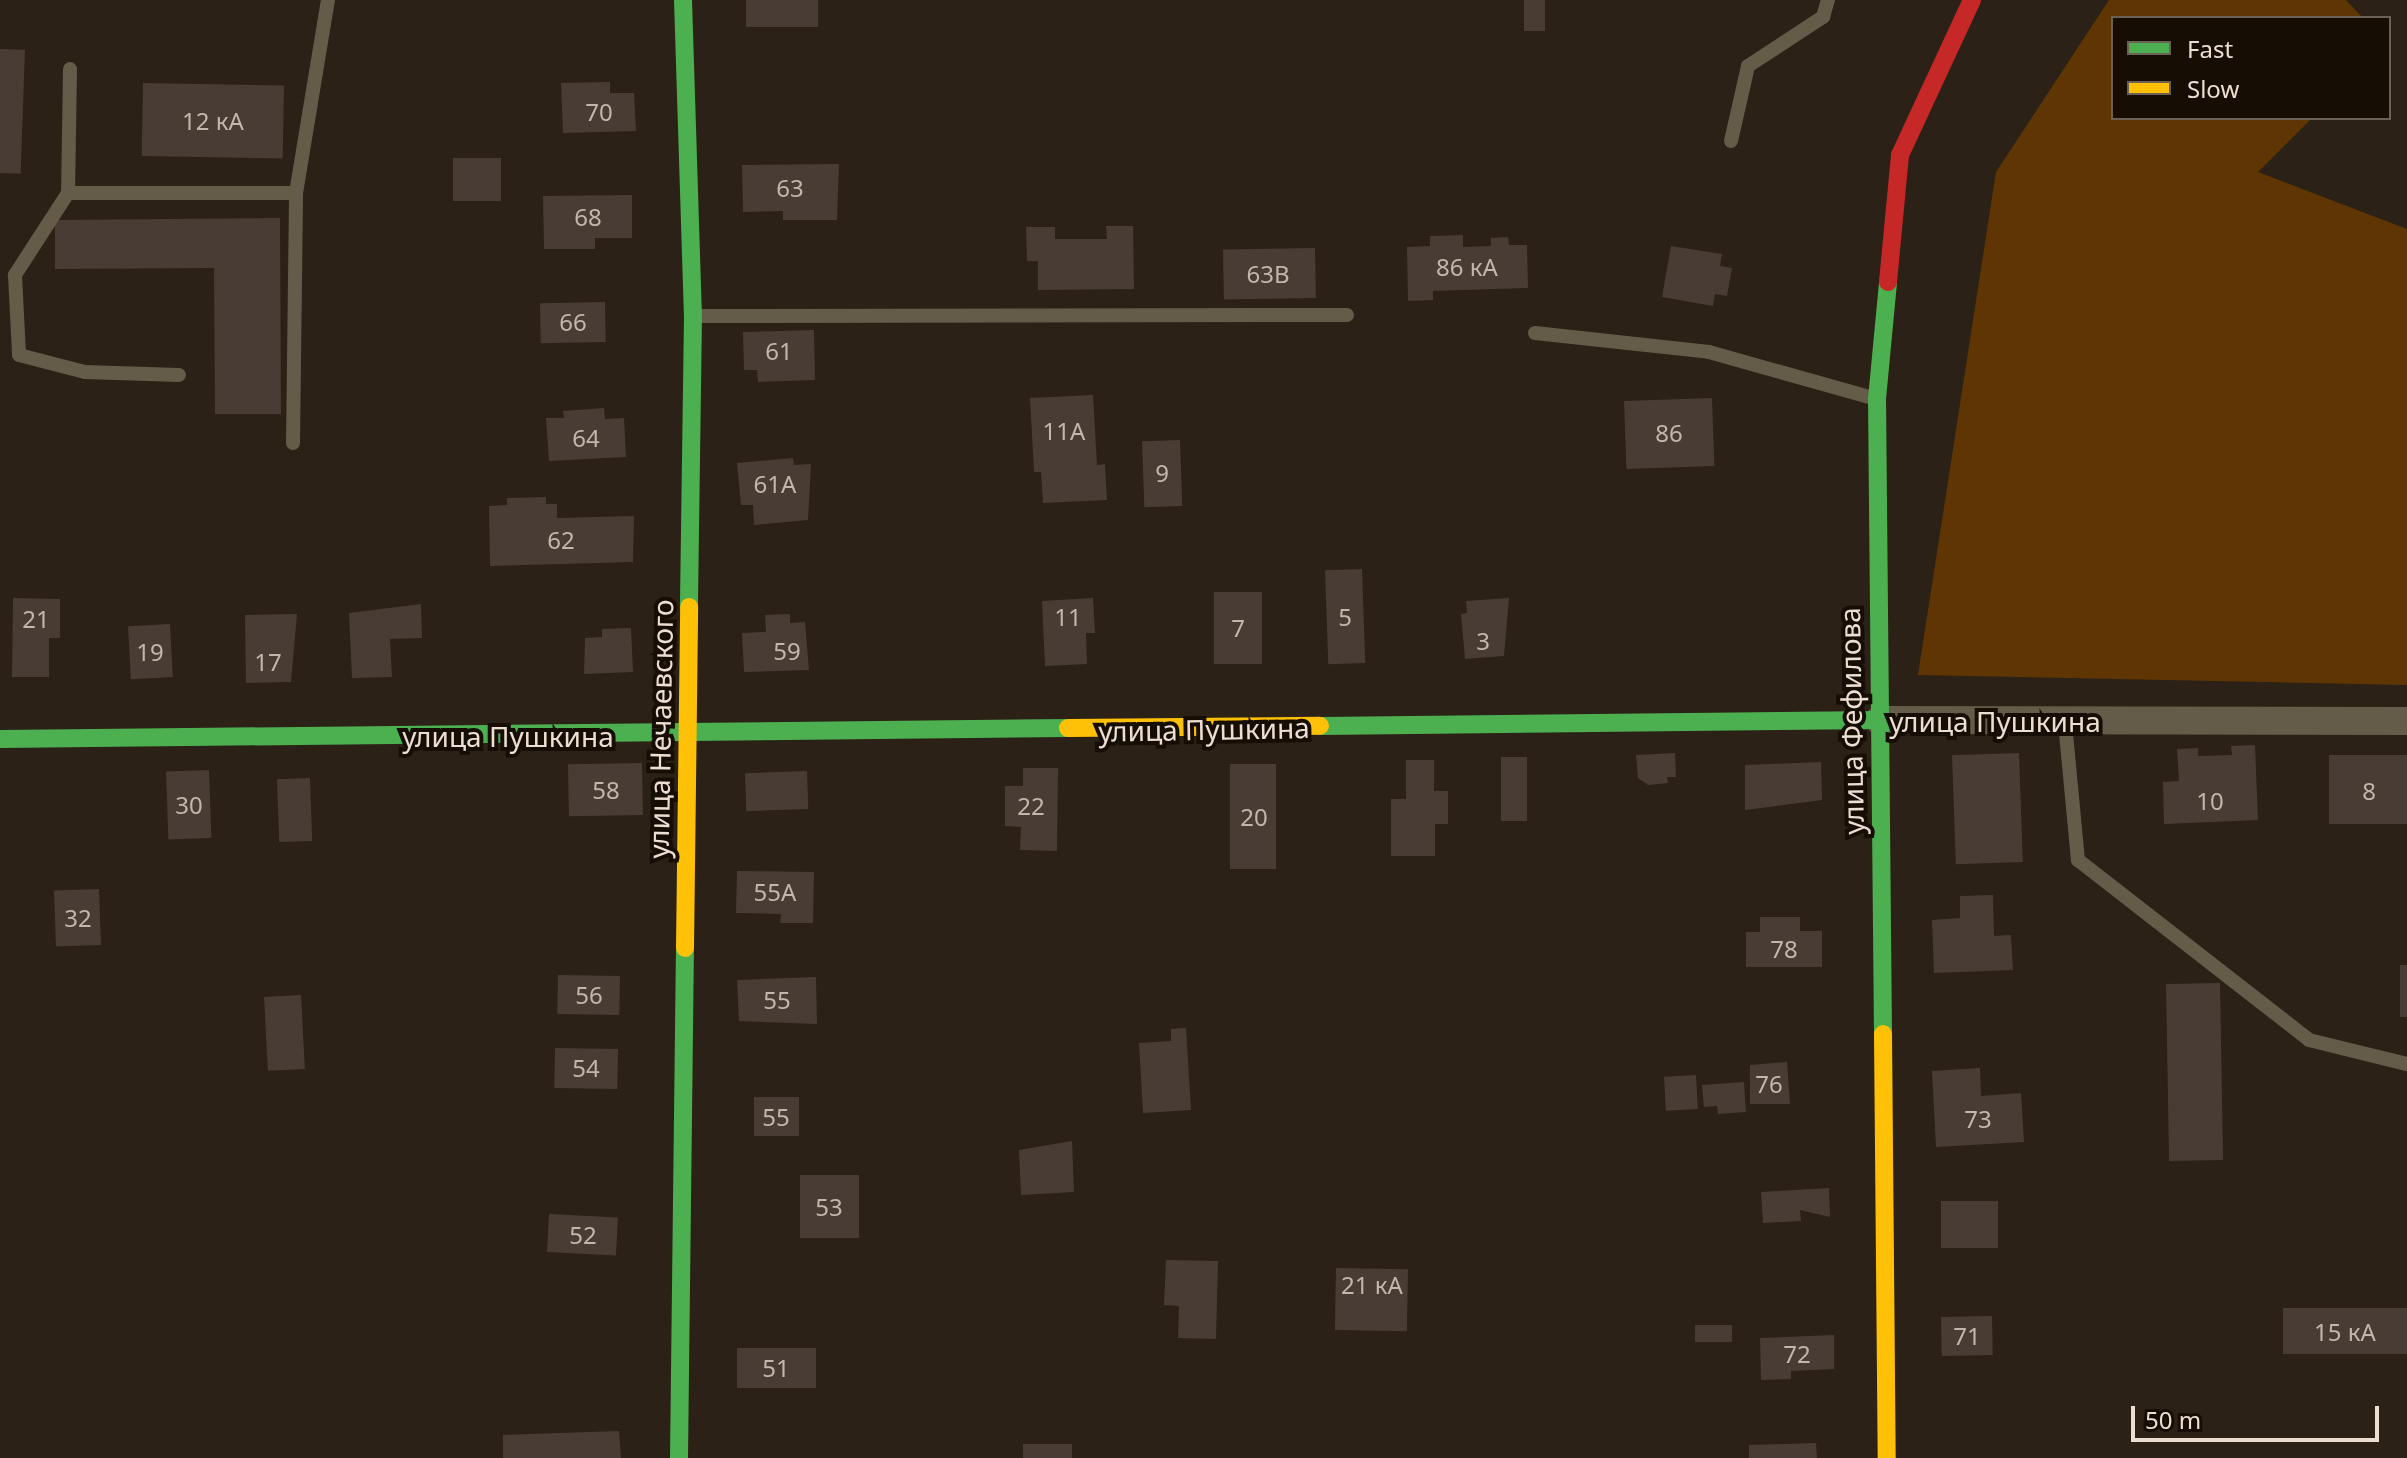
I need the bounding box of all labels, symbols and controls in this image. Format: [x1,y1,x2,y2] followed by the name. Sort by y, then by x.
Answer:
[2111,16,2391,120] legend
[2187,32,2233,65] text: Fast
[2187,72,2239,105] text: Slow
[585,98,613,126] house number: 70
[182,107,244,135] house number: 12 кА
[776,174,804,202] house number: 63
[574,203,602,231] house number: 68
[1436,253,1498,281] house number: 86 кА
[1246,260,1290,288] house number: 63В
[559,308,587,336] house number: 66
[765,337,793,365] house number: 61
[1043,417,1085,445] house number: 11А
[1655,419,1683,447] house number: 86
[572,424,600,452] house number: 64
[1155,459,1169,487] house number: 9
[754,470,796,498] house number: 61А
[547,526,575,554] house number: 62
[641,599,679,859] street label: улица Нечаевского
[1054,603,1082,631] house number: 11
[1338,603,1352,631] house number: 5
[22,605,50,633] house number: 21
[1832,607,1870,835] street label: улица Фефилова
[1231,614,1245,642] house number: 7
[1476,627,1490,655] house number: 3
[773,637,801,665] house number: 59
[136,638,164,666] house number: 19
[254,648,282,676] house number: 17
[1889,704,2101,738] street label: улица Пушкина
[1098,710,1310,748] street label: улица Пушкина
[402,719,614,753] street label: улица Пушкина
[592,776,620,804] house number: 58
[2362,777,2376,805] house number: 8
[2196,787,2224,815] house number: 10
[175,791,203,819] house number: 30
[1017,792,1045,820] house number: 22
[1240,803,1268,831] house number: 20
[754,878,796,906] house number: 55А
[64,904,92,932] house number: 32
[1770,935,1798,963] house number: 78
[575,981,603,1009] house number: 56
[763,986,791,1014] house number: 55
[572,1054,600,1082] house number: 54
[1755,1070,1783,1098] house number: 76
[762,1103,790,1131] house number: 55
[1964,1105,1992,1133] house number: 73
[815,1193,843,1221] house number: 53
[569,1221,597,1249] house number: 52
[1341,1271,1403,1299] house number: 21 кА
[2314,1318,2376,1346] house number: 15 кА
[1953,1322,1981,1350] house number: 71
[1783,1340,1811,1368] house number: 72
[762,1354,790,1382] house number: 51
[2135,1390,2383,1440] scale bar
[2145,1403,2201,1436] text: 50 m

